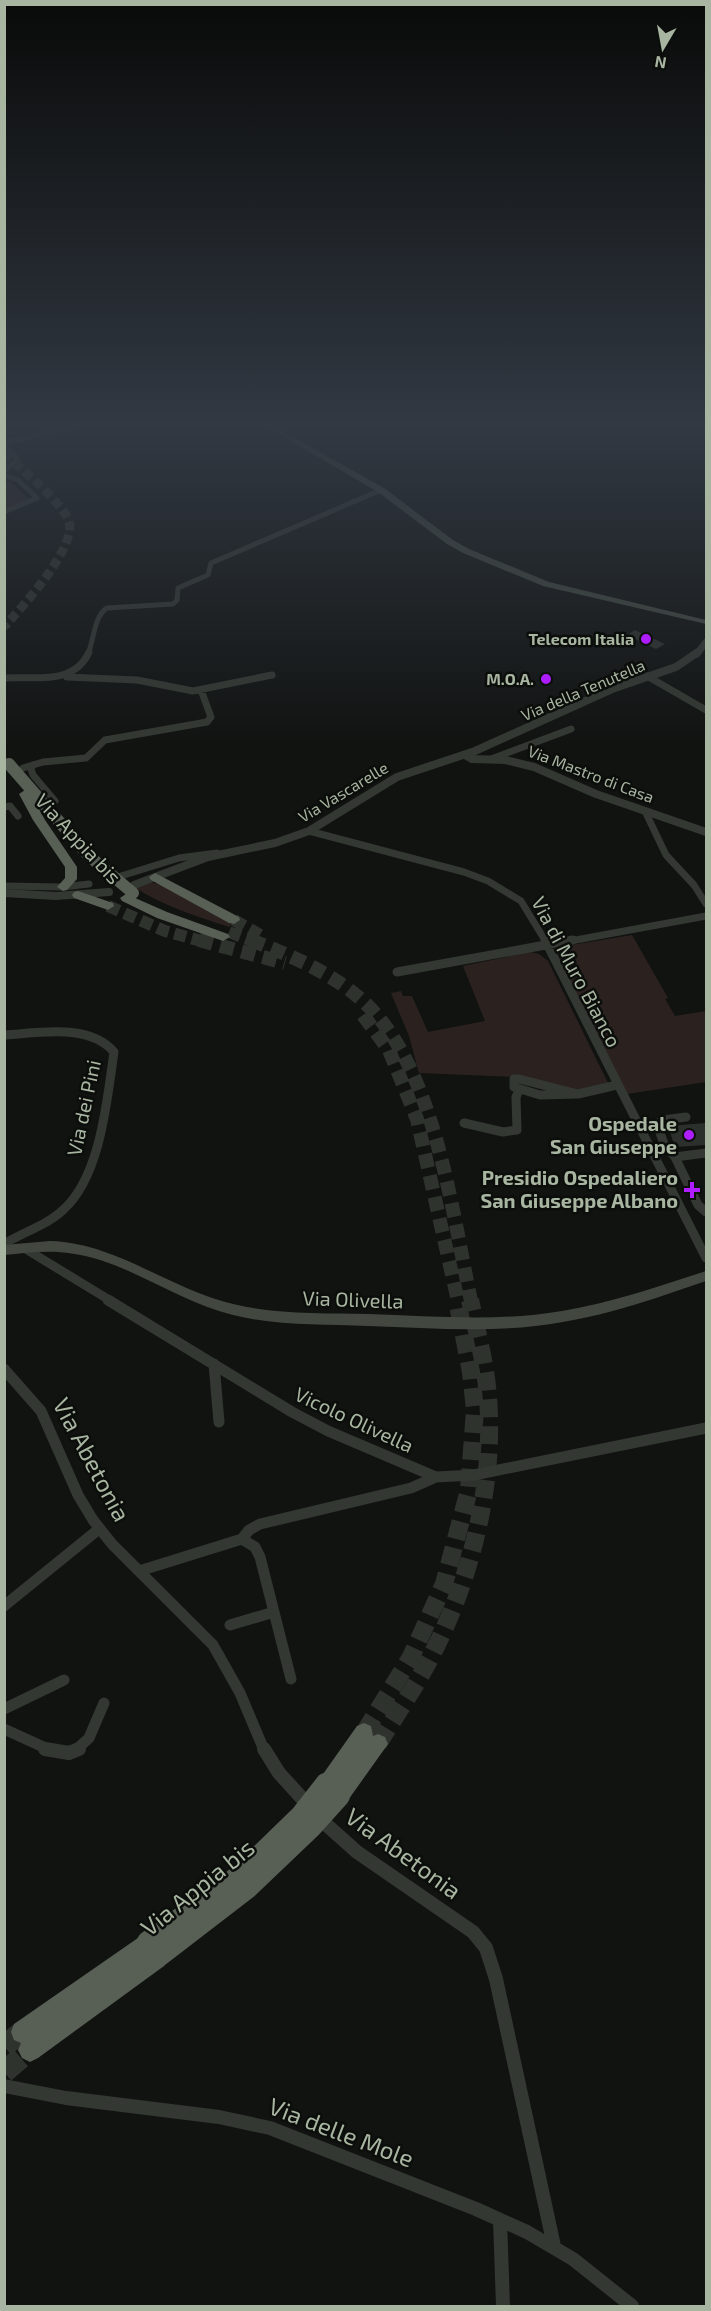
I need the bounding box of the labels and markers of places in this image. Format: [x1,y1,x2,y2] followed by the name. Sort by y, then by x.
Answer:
[529,629,634,648] place label: Telecom Italia
[639,632,653,646] marker: Telecom Italia
[486,669,534,688] place label: M.O.A.
[539,672,553,686] marker: M.O.A.
[550,1111,677,1158] place label: Ospedale San Giuseppe
[682,1128,696,1142] marker: Ospedale San Giuseppe
[480,1165,678,1212] place label: Presidio Ospedaliero San Giuseppe Albano
[683,1181,701,1199] marker: Presidio Ospedaliero San Giuseppe Albano

